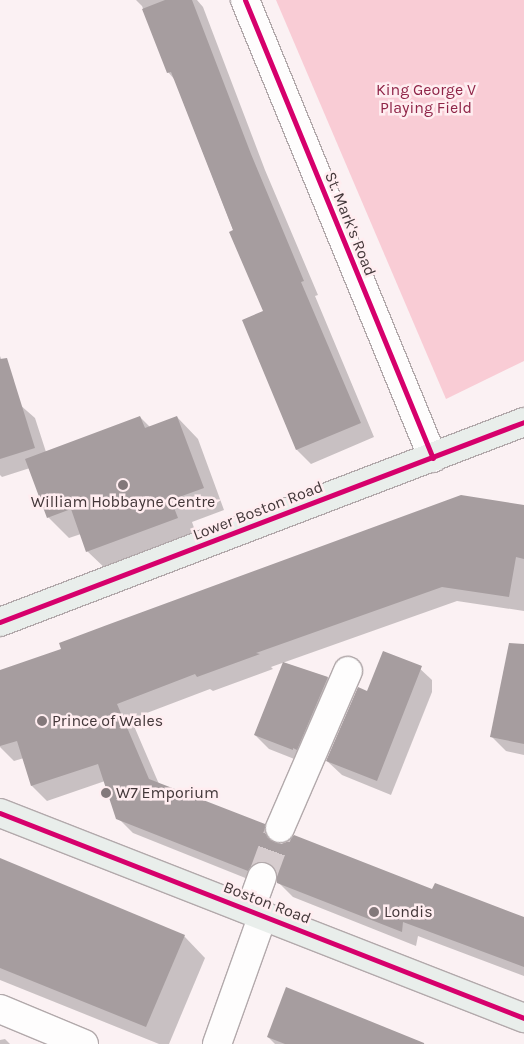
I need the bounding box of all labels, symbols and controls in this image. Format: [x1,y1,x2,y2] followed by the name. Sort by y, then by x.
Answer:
[376,80,476,118] park label: King George V Playing Field
[320,169,380,279] street label: St. Mark's Road
[190,477,326,545] street label: Lower Boston Road
[117,479,129,491] marker: William Hobbayne Centre
[31,492,215,512] place label: William Hobbayne Centre
[52,711,163,731] place label: Prince of Wales
[36,715,48,727] marker: Prince of Wales
[116,783,219,803] place label: W7 Emporium
[100,787,112,799] marker: W7 Emporium
[221,878,313,928] street label: Boston Road
[384,902,433,922] place label: Londis
[368,906,380,918] marker: Londis

